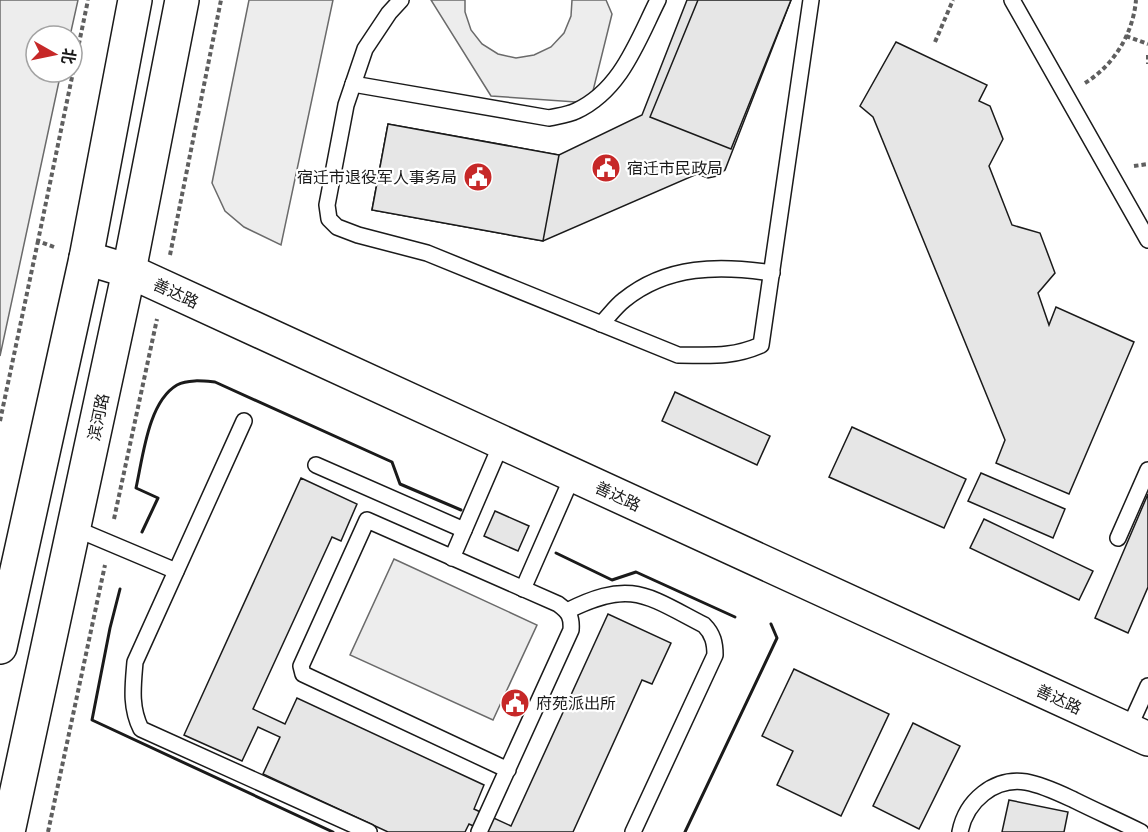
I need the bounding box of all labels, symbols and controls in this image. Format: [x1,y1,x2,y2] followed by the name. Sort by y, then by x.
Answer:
[24,24,84,84] north arrow
[58,47,79,66] text: 北
[590,152,622,184] public building icon: 宿迁市民政局
[627,159,723,178] place label: 宿迁市民政局
[462,161,494,193] public building icon: 宿迁市退役军人事务局
[297,168,457,187] place label: 宿迁市退役军人事务局
[150,275,202,312] street label: 善达路
[84,392,113,443] street label: 滨河路
[592,478,644,515] street label: 善达路
[1033,681,1085,718] street label: 善达路
[499,687,531,719] public building icon: 府苑派出所
[536,694,616,713] place label: 府苑派出所

